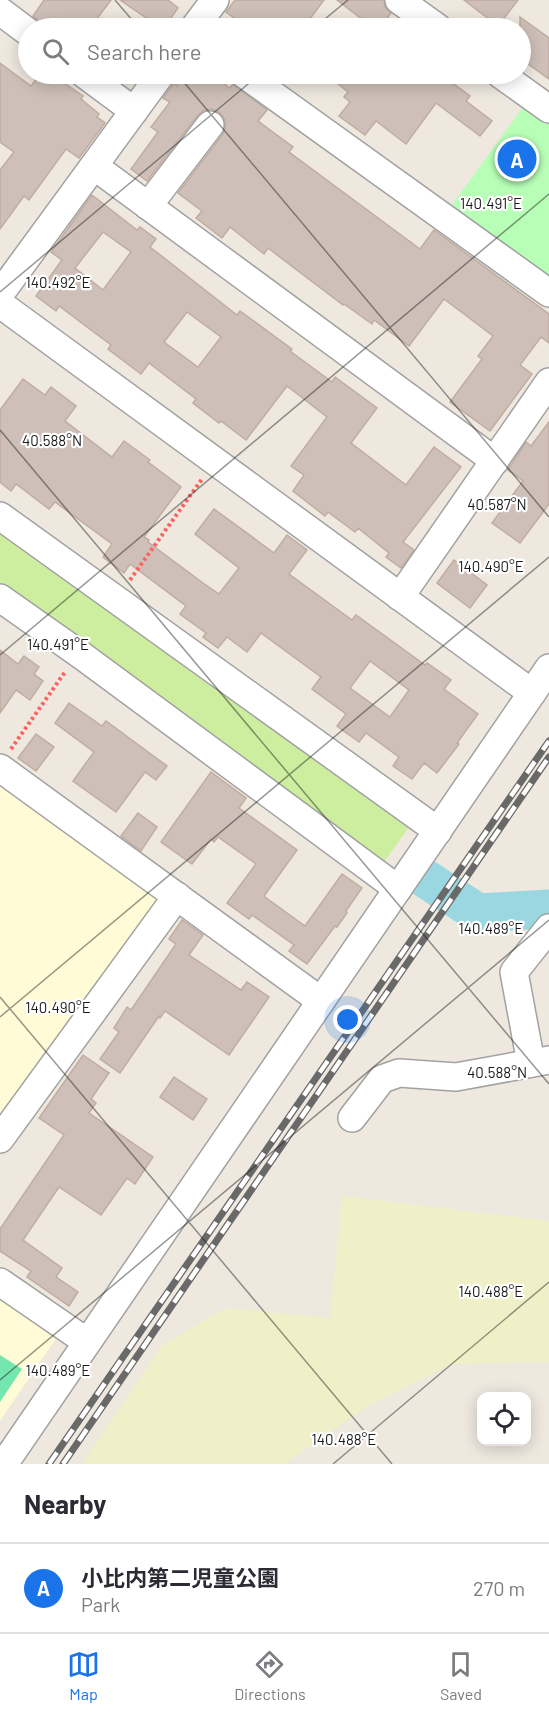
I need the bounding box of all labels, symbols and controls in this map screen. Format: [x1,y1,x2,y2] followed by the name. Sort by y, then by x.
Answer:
[18,18,531,84] search box
[39,35,72,68] icon: search
[87,38,201,64] text: Search here
[498,136,536,182] pin: A
[460,194,522,212] text: 140.491°E
[25,273,91,291] text: 140.492°E
[22,431,82,449] text: 40.588°N
[467,495,527,513] text: 40.587°N
[458,557,524,575] text: 140.490°E
[27,635,89,653] text: 140.491°E
[459,919,523,937] text: 140.489°E
[25,998,91,1016] text: 140.490°E
[333,1005,362,1034] your location
[467,1063,527,1081] text: 40.588°N
[459,1282,523,1300] text: 140.488°E
[26,1361,90,1379] text: 140.489°E
[477,1392,531,1446] map controls
[477,1392,531,1446] button: locate
[312,1430,376,1448] text: 140.488°E
[24,1488,106,1519] text: Nearby
[81,1564,279,1590] text: 小比内第二児童公園
[37,1576,50,1600] text: A
[473,1576,525,1600] text: 270 m
[81,1592,120,1616] text: Park
[67,1648,100,1703] tab: Map
[234,1648,306,1703] tab: Directions
[440,1648,482,1703] tab: Saved

